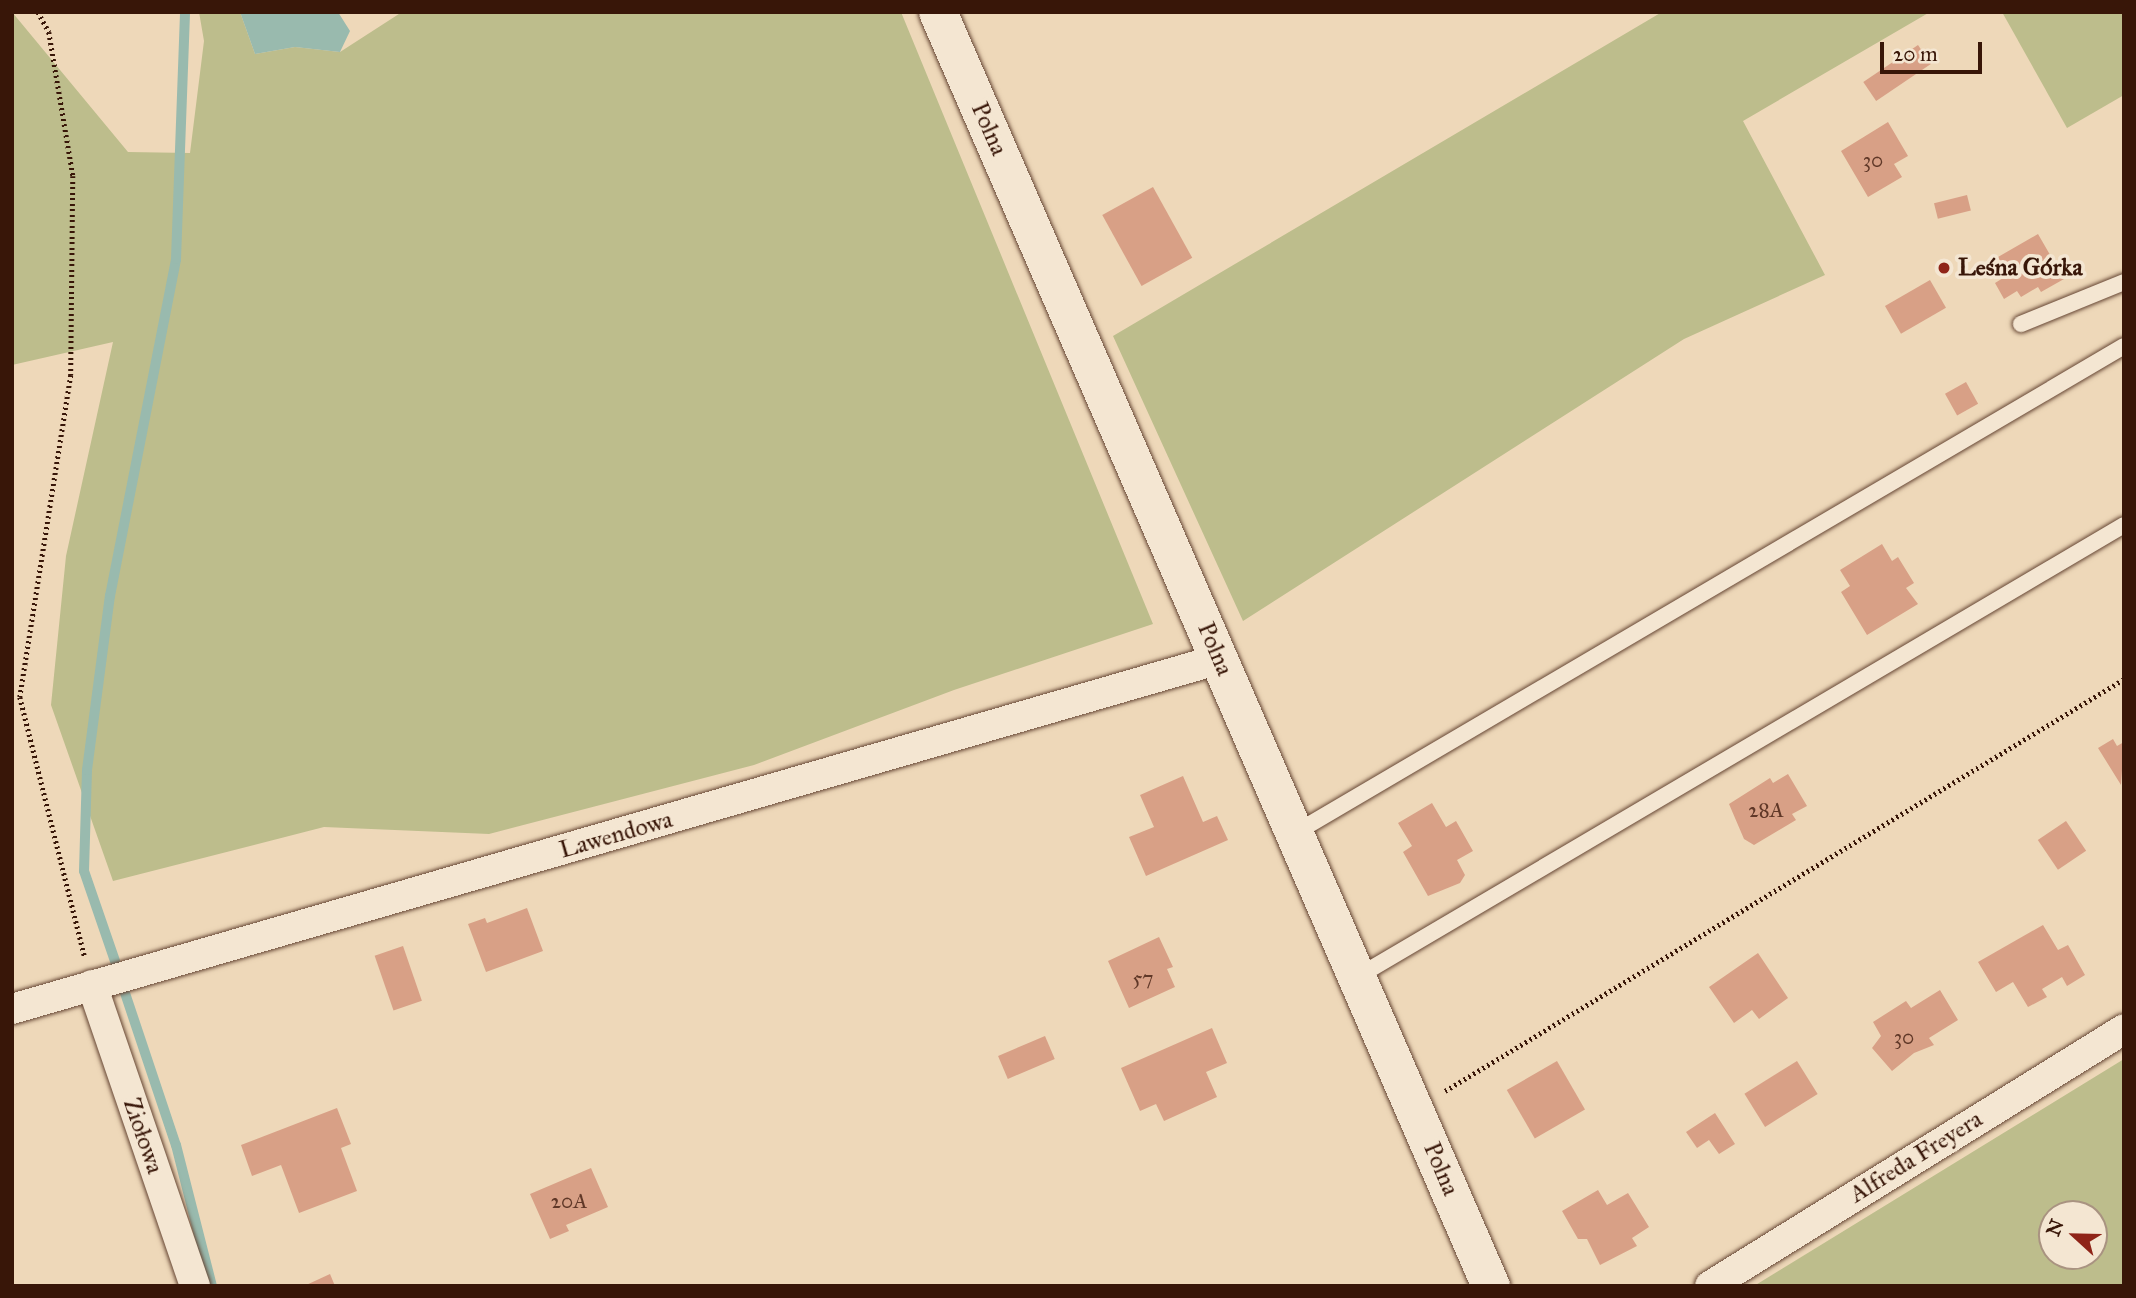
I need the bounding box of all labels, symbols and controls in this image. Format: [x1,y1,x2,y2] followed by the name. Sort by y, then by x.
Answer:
[1884,28,1986,72] scale bar
[1893,41,1938,67] text: 20 m
[965,98,1013,160] street label: Polna
[1863,147,1883,173] house number: 30
[1958,254,2083,282] place label: Leśna Górka
[1936,260,1952,276] marker: Leśna Górka
[1191,618,1239,680] street label: Polna
[1748,797,1784,823] house number: 28A
[556,805,676,865] street label: Lawendowa
[1133,965,1153,991] house number: 57
[1894,1024,1914,1050] house number: 30
[117,1094,169,1178] street label: Ziołowa
[1844,1105,1988,1209] street label: Alfreda Freyera
[1417,1138,1465,1200] street label: Polna
[551,1188,587,1214] house number: 20A
[2038,1200,2108,1270] north arrow
[2041,1216,2069,1239] text: N

